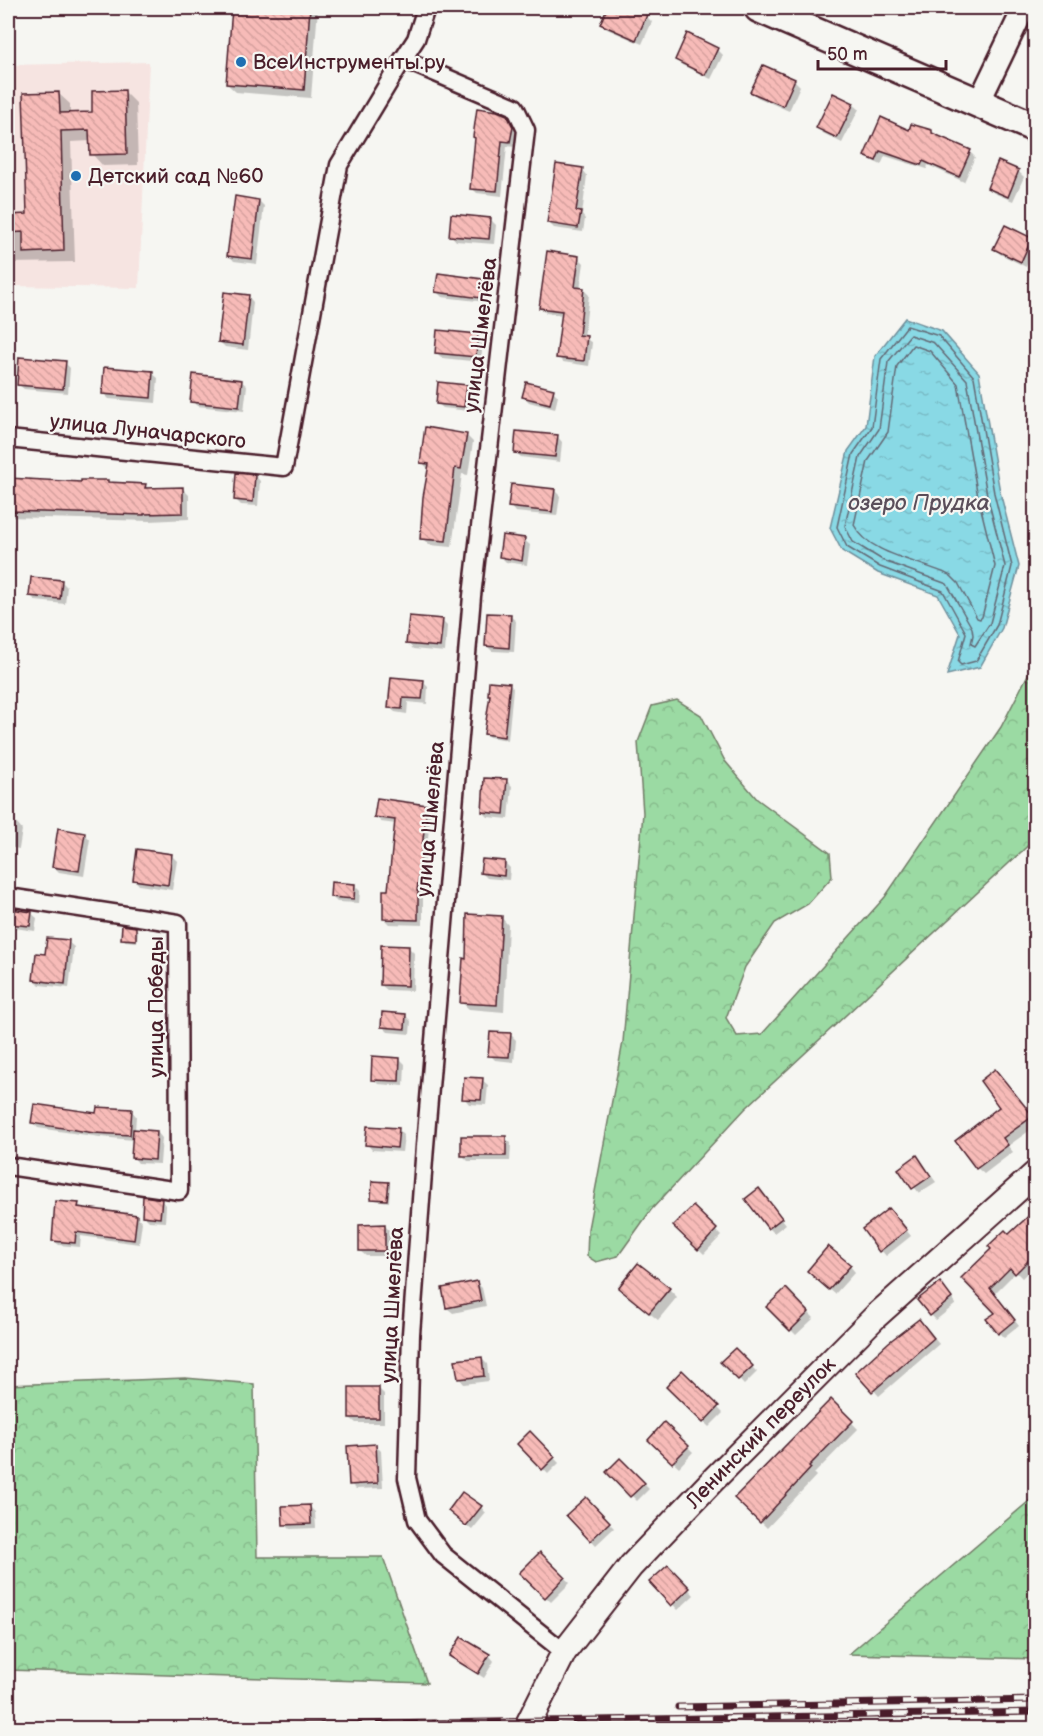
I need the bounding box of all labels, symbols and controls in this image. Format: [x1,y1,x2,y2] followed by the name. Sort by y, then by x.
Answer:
[818,33,946,71] scale bar
[827,44,868,65] text: 50 m
[253,50,446,75] place label: ВсеИнструменты.ру
[234,55,248,69] marker: ВсеИнструменты.ру
[88,164,264,189] place label: Детский сад №60
[69,169,83,183] marker: Детский сад №60
[459,255,503,414] street label: улица Шмелёва
[49,409,247,454] street label: улица Луначарского
[848,490,990,517] water label: озеро Прудка
[411,739,450,898] street label: улица Шмелёва
[144,936,169,1078] street label: улица Победы
[376,1226,409,1384] street label: улица Шмелёва
[680,1352,841,1514] street label: Ленинский переулок

